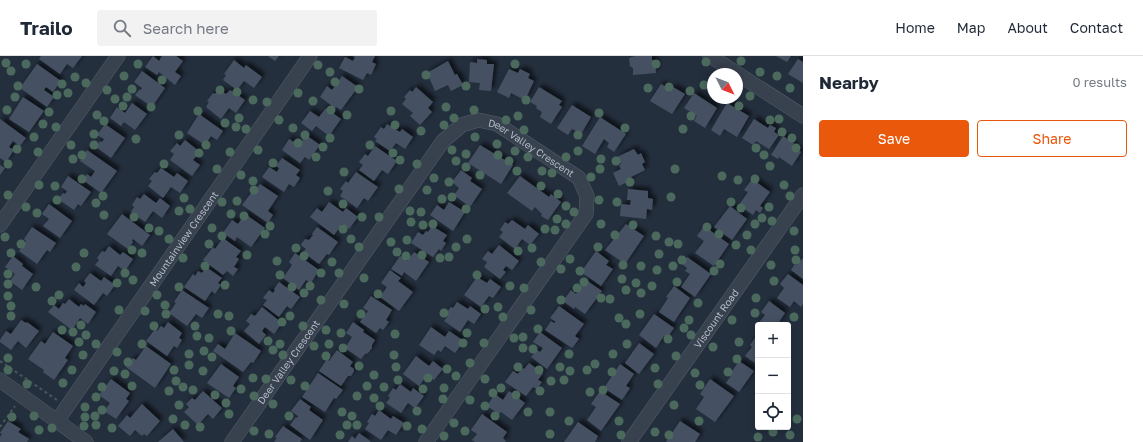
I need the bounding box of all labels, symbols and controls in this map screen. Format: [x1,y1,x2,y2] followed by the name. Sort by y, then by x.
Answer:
[97,10,377,46] search box
[20,16,73,39] text: Trailo
[111,17,133,39] icon: search
[143,19,229,37] text: Search here
[895,19,935,36] text: Home
[957,19,985,36] text: Map
[1007,19,1048,36] text: About
[1070,19,1123,36] text: Contact
[707,68,743,104] north arrow
[819,72,879,93] text: Nearby
[1072,74,1127,90] text: 0 results
[487,116,577,179] street label: Deer Valley Crescent
[819,120,969,157] button: Save
[977,120,1127,157] button: Share
[146,189,221,288] street label: Mountainview Crescent
[691,287,741,350] street label: Viscount Road
[255,317,322,406] street label: Deer Valley Crescent
[755,322,791,430] map controls
[755,322,791,358] button: +
[755,358,791,394] button: −
[755,394,791,430] button: locate

